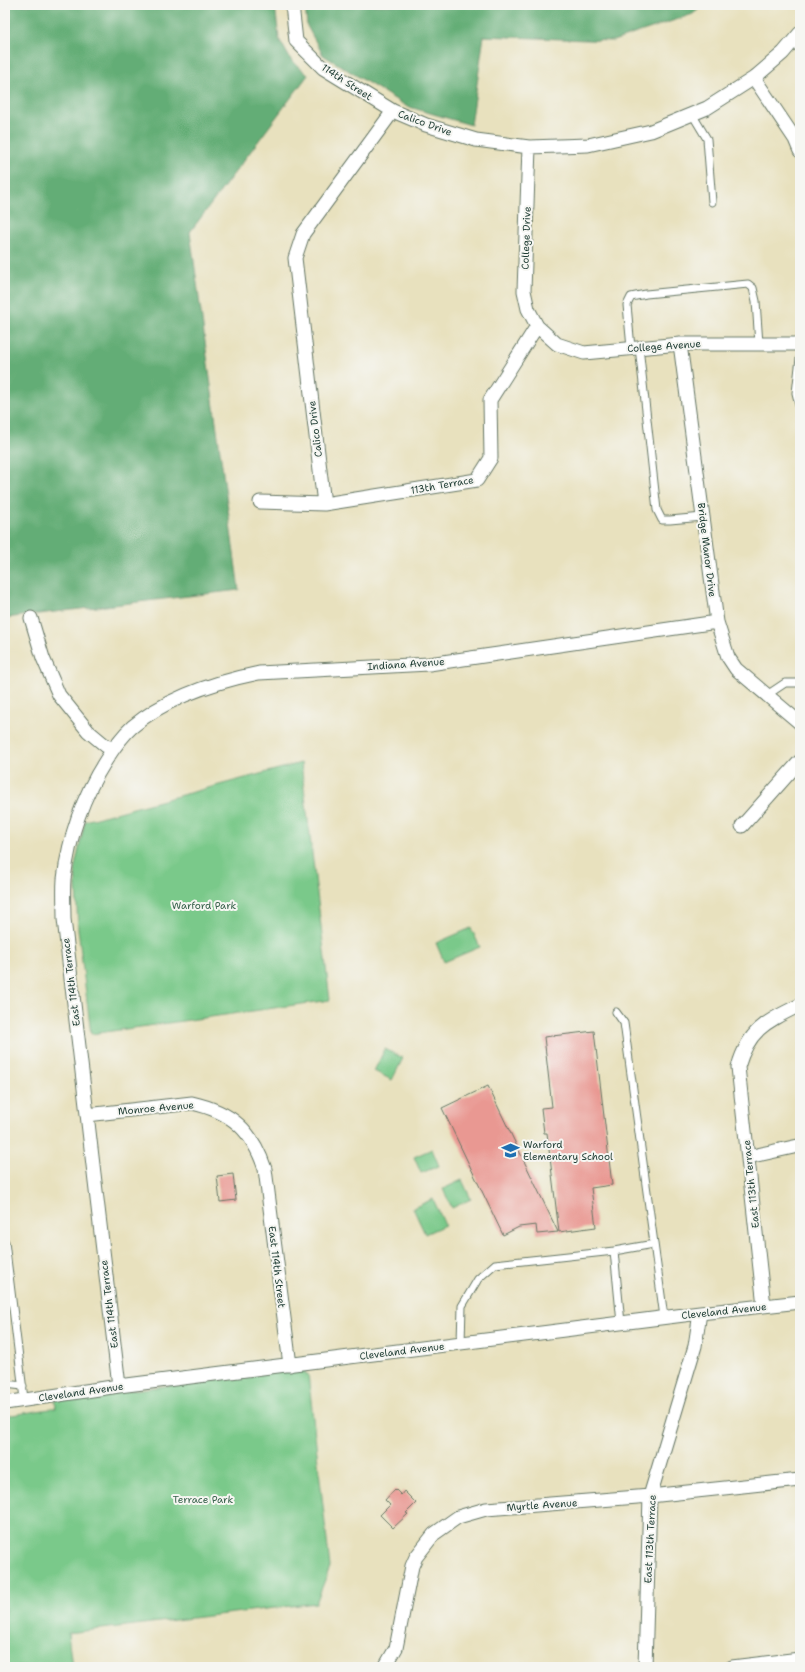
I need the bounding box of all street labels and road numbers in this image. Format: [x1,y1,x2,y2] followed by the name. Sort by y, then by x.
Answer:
[319,61,375,103] street label: 114th Street
[396,107,454,139] street label: Calico Drive
[518,206,534,270] street label: College Drive
[627,337,702,355] street label: College Avenue
[305,400,325,458] street label: Calico Drive
[409,473,475,497] street label: 113th Terrace
[695,502,719,598] street label: Bridge Manor Drive
[367,655,445,673] street label: Indiana Avenue
[59,937,83,1027] street label: East 114th Terrace
[117,1098,195,1118] street label: Monroe Avenue
[740,1139,762,1229] street label: East 113th Terrace
[266,1225,288,1309] street label: East 114th Street
[97,1259,121,1349] street label: East 114th Terrace
[681,1300,768,1322] street label: Cleveland Avenue
[359,1339,446,1363] street label: Cleveland Avenue
[38,1380,125,1404] street label: Cleveland Avenue
[641,1494,659,1584] street label: East 113th Terrace
[506,1496,578,1514] street label: Myrtle Avenue

